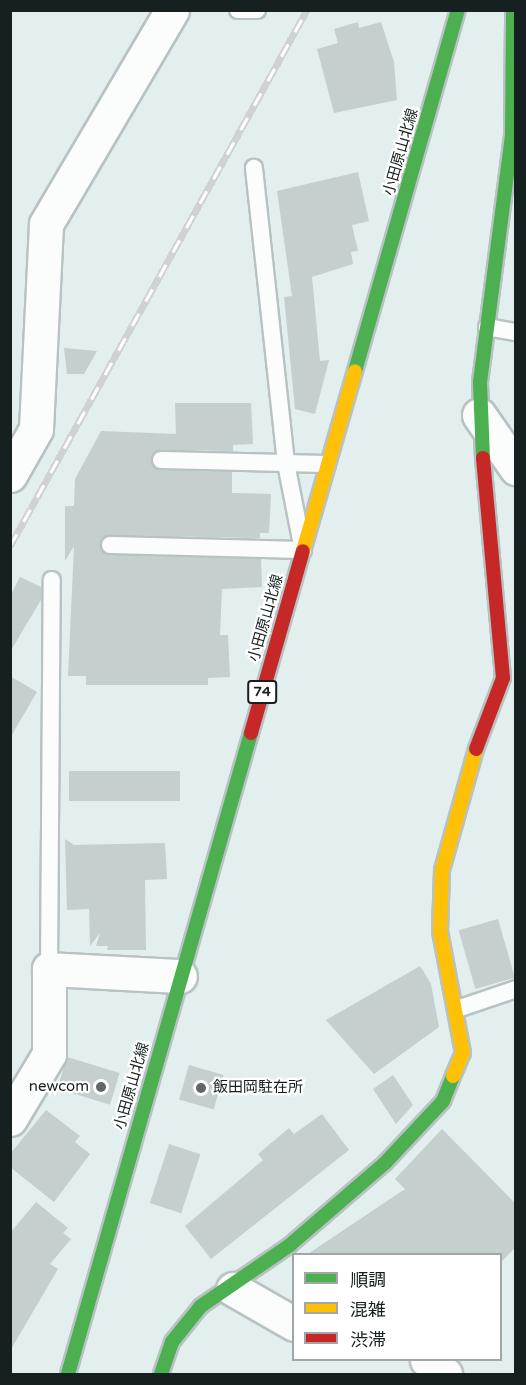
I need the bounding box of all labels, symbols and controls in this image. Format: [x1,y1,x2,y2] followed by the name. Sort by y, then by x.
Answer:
[380,106,422,198] street label: 小田原山北線
[245,572,287,664] street label: 小田原山北線
[247,681,277,703] road number: 74
[111,1040,153,1132] street label: 小田原山北線
[29,1078,89,1096] place label: newcom
[213,1079,303,1097] place label: 飯田岡駐在所
[94,1080,108,1094] marker: newcom
[194,1081,208,1095] marker: 飯田岡駐在所
[292,1253,502,1361] legend
[350,1269,386,1291] text: 順調
[350,1299,386,1321] text: 混雑
[350,1329,386,1351] text: 渋滞

